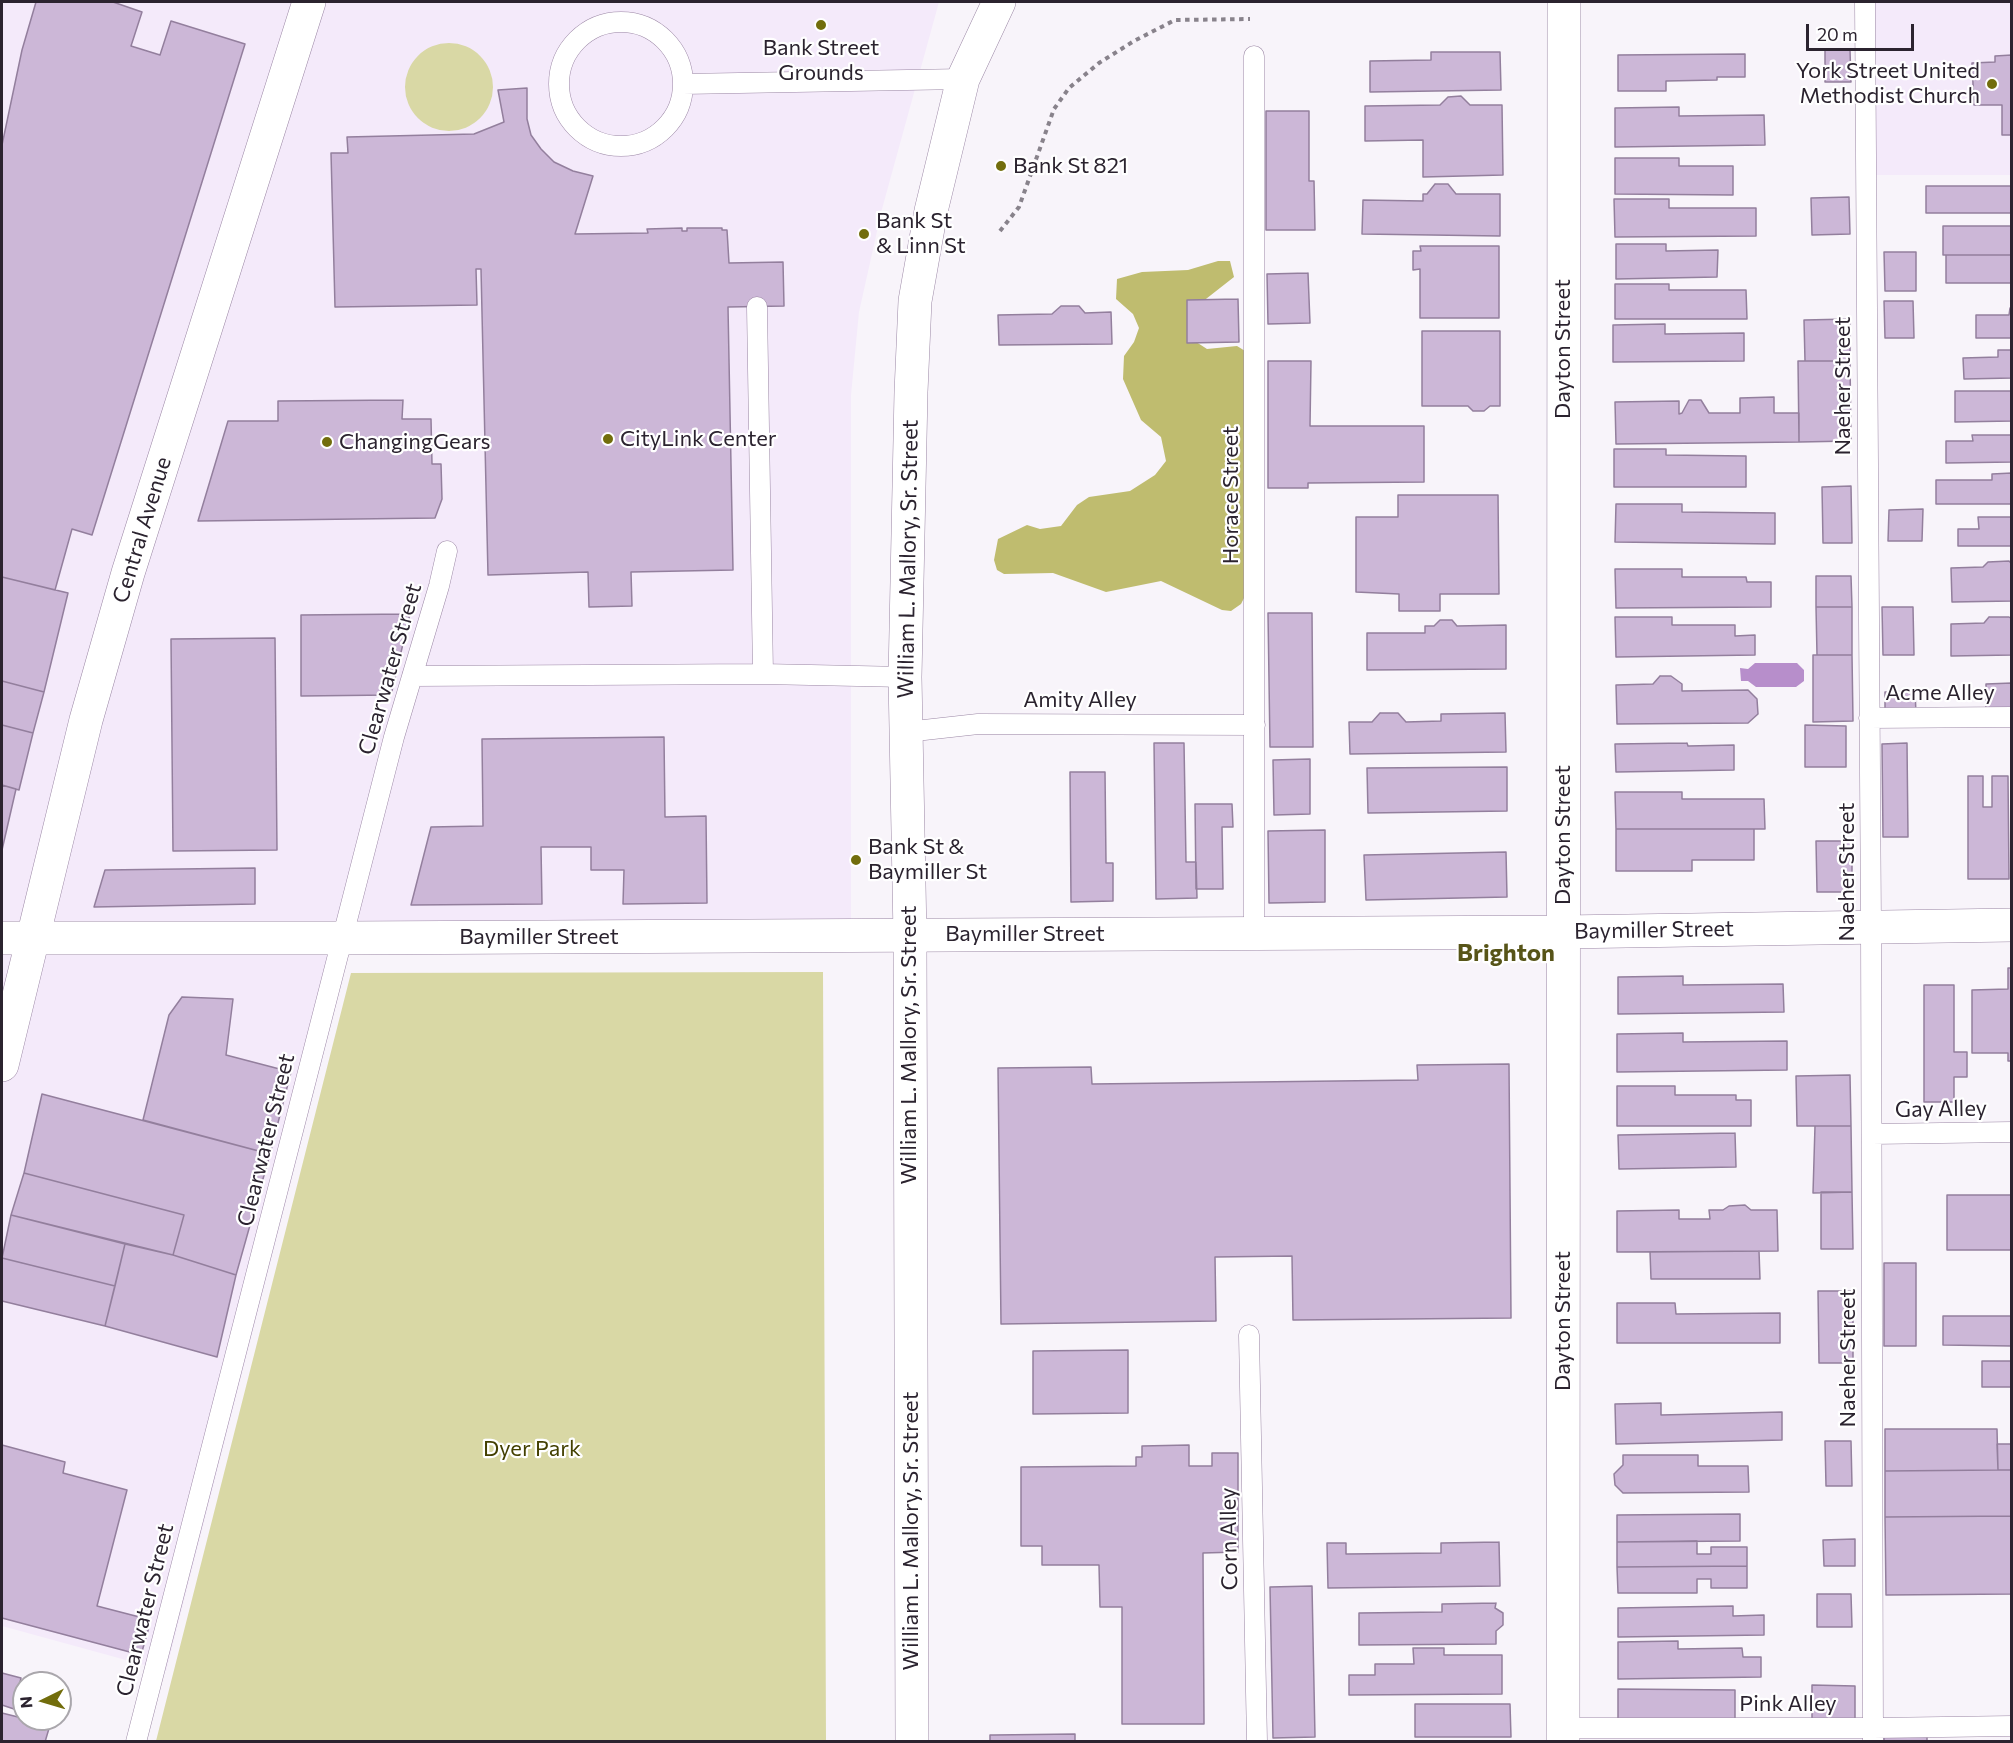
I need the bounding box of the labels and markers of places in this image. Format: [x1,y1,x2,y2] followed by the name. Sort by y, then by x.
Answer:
[814,18,828,32] marker: Bank Street Grounds
[763,35,879,86] place label: Bank Street Grounds
[1796,58,1980,110] place label: York Street United Methodist Church
[1985,77,1999,91] marker: York Street United Methodist Church
[1013,153,1128,179] place label: Bank St 821
[994,159,1008,173] marker: Bank St 821
[876,208,966,260] place label: Bank St & Linn St
[857,227,871,241] marker: Bank St & Linn St
[620,426,777,452] place label: CityLink Center
[339,429,491,455] place label: ChangingGears
[601,432,615,446] marker: CityLink Center
[320,435,334,449] marker: ChangingGears
[868,834,987,885] place label: Bank St & Baymiller St
[849,853,863,867] marker: Bank St & Baymiller St

